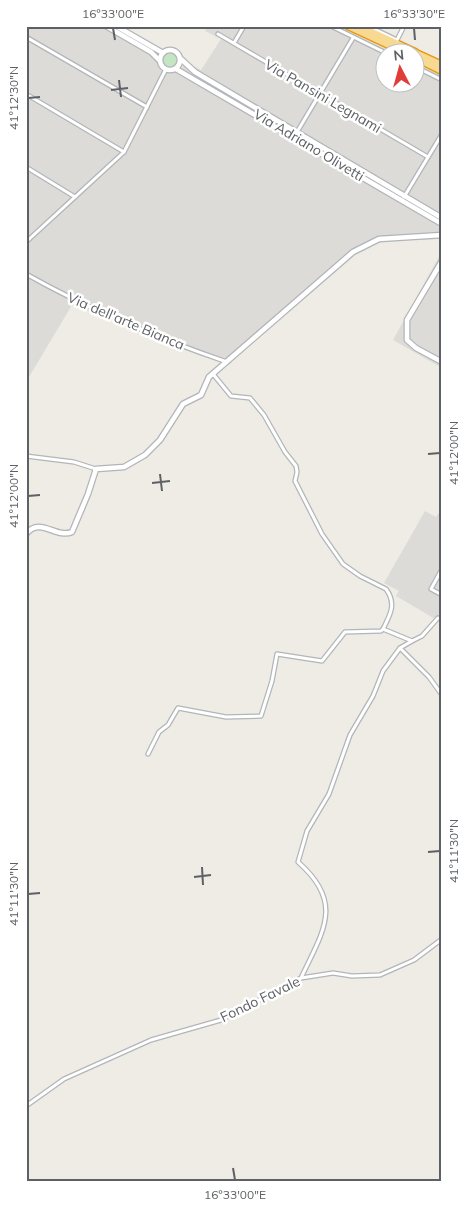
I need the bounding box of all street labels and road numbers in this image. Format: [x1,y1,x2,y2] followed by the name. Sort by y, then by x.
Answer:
[261,55,385,137] street label: Via Pansini Legnami
[250,105,368,185] street label: Via Adriano Olivetti
[65,288,187,354] street label: Via dell'arte Bianca
[217,972,303,1026] street label: Fondo Favale

